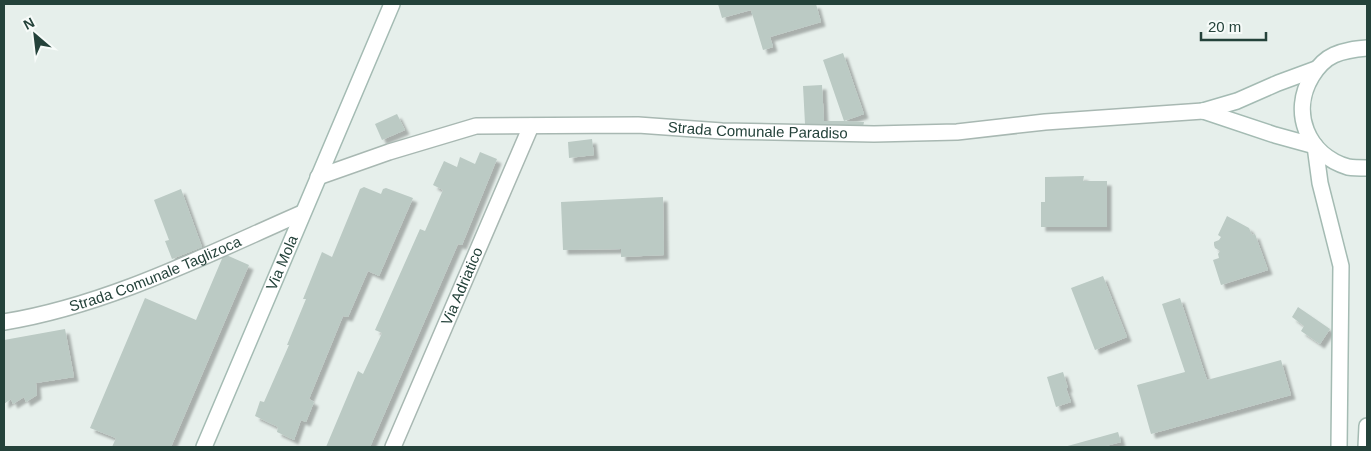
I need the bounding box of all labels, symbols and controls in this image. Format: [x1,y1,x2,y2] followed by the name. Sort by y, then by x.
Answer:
[10,10,60,60] north arrow
[1201,10,1266,42] scale bar
[21,14,37,33] text: N
[1208,18,1241,35] text: 20 m
[667,118,848,141] street label: Strada Comunale Paradiso
[67,232,244,315] street label: Strada Comunale Taglizoca
[262,232,301,293] street label: Via Mola
[437,244,486,328] street label: Via Adriatico

